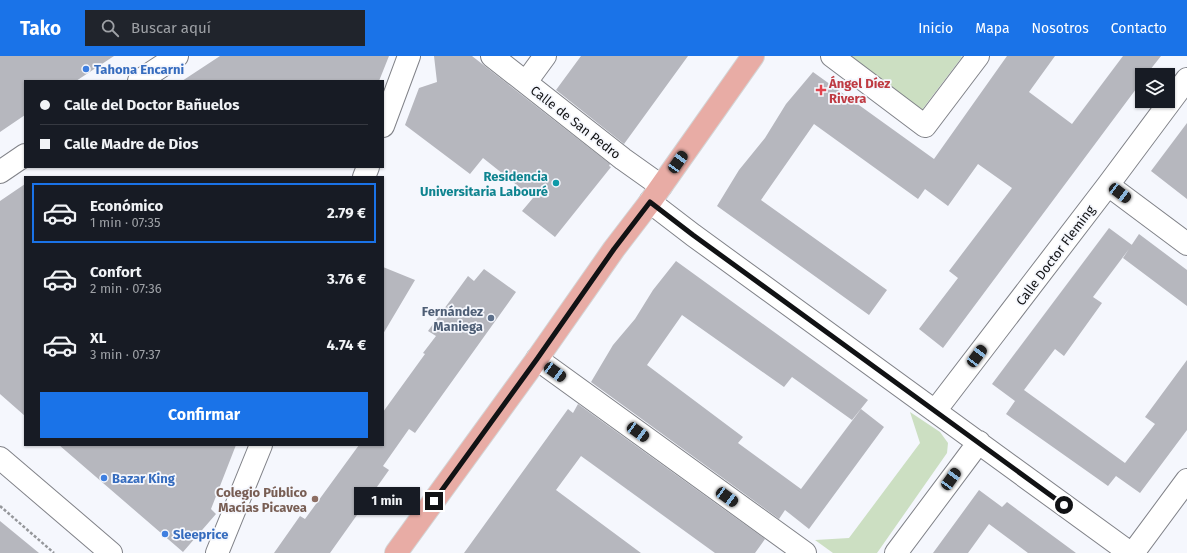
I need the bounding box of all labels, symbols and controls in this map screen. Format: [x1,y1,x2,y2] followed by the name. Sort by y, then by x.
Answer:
[85,10,365,46] search box
[20,17,61,40] text: Tako
[99,17,121,39] icon: search
[131,19,211,37] text: Buscar aquí
[918,20,953,37] text: Inicio
[975,20,1010,37] text: Mapa
[1032,20,1089,37] text: Nosotros
[1111,20,1167,37] text: Contacto
[94,62,184,77] place label: Tahona Encarni
[81,64,91,74] marker: Tahona Encarni
[1135,68,1175,108] map controls
[1135,68,1175,108] button: layers
[828,75,890,106] place label: Ángel Díez Rivera
[528,83,624,162] street label: Calle de San Pedro
[816,85,826,95] marker: Ángel Díez Rivera
[64,96,239,114] text: Calle del Doctor Bañuelos
[64,135,198,153] text: Calle Madre de Dios
[666,149,690,175] car
[420,169,548,199] place label: Residencia Universitaria Labouré
[551,178,561,188] marker: Residencia Universitaria Labouré
[1107,181,1133,205] car
[42,195,78,231] icon: car
[90,197,163,215] text: Económico
[1013,202,1098,308] street label: Calle Doctor Fleming
[327,204,366,222] text: 2.79 €
[90,215,161,230] text: 1 min · 07:35
[42,261,78,297] icon: car
[90,263,142,281] text: Confort
[327,270,366,288] text: 3.76 €
[90,281,162,296] text: 2 min · 07:36
[422,304,483,334] place label: Fernández Maniega
[486,313,496,323] marker: Fernández Maniega
[42,327,78,363] icon: car
[90,329,106,347] text: XL
[327,336,366,354] text: 4.74 €
[965,343,989,369] car
[90,347,161,362] text: 3 min · 07:37
[542,360,568,384] car
[40,392,368,438] button: Confirmar
[625,420,651,444] car
[939,466,963,492] car
[112,471,176,486] place label: Bazar King
[99,473,109,483] marker: Bazar King
[216,485,307,515] place label: Colegio Público Macías Picavea
[714,485,740,509] car
[354,487,420,515] callout: 1 min
[425,492,443,510] route end
[371,493,403,508] text: 1 min
[310,494,320,504] marker: Colegio Público Macías Picavea
[1055,496,1073,514] route start
[173,527,228,542] place label: Sleeprice
[160,529,170,539] marker: Sleeprice

